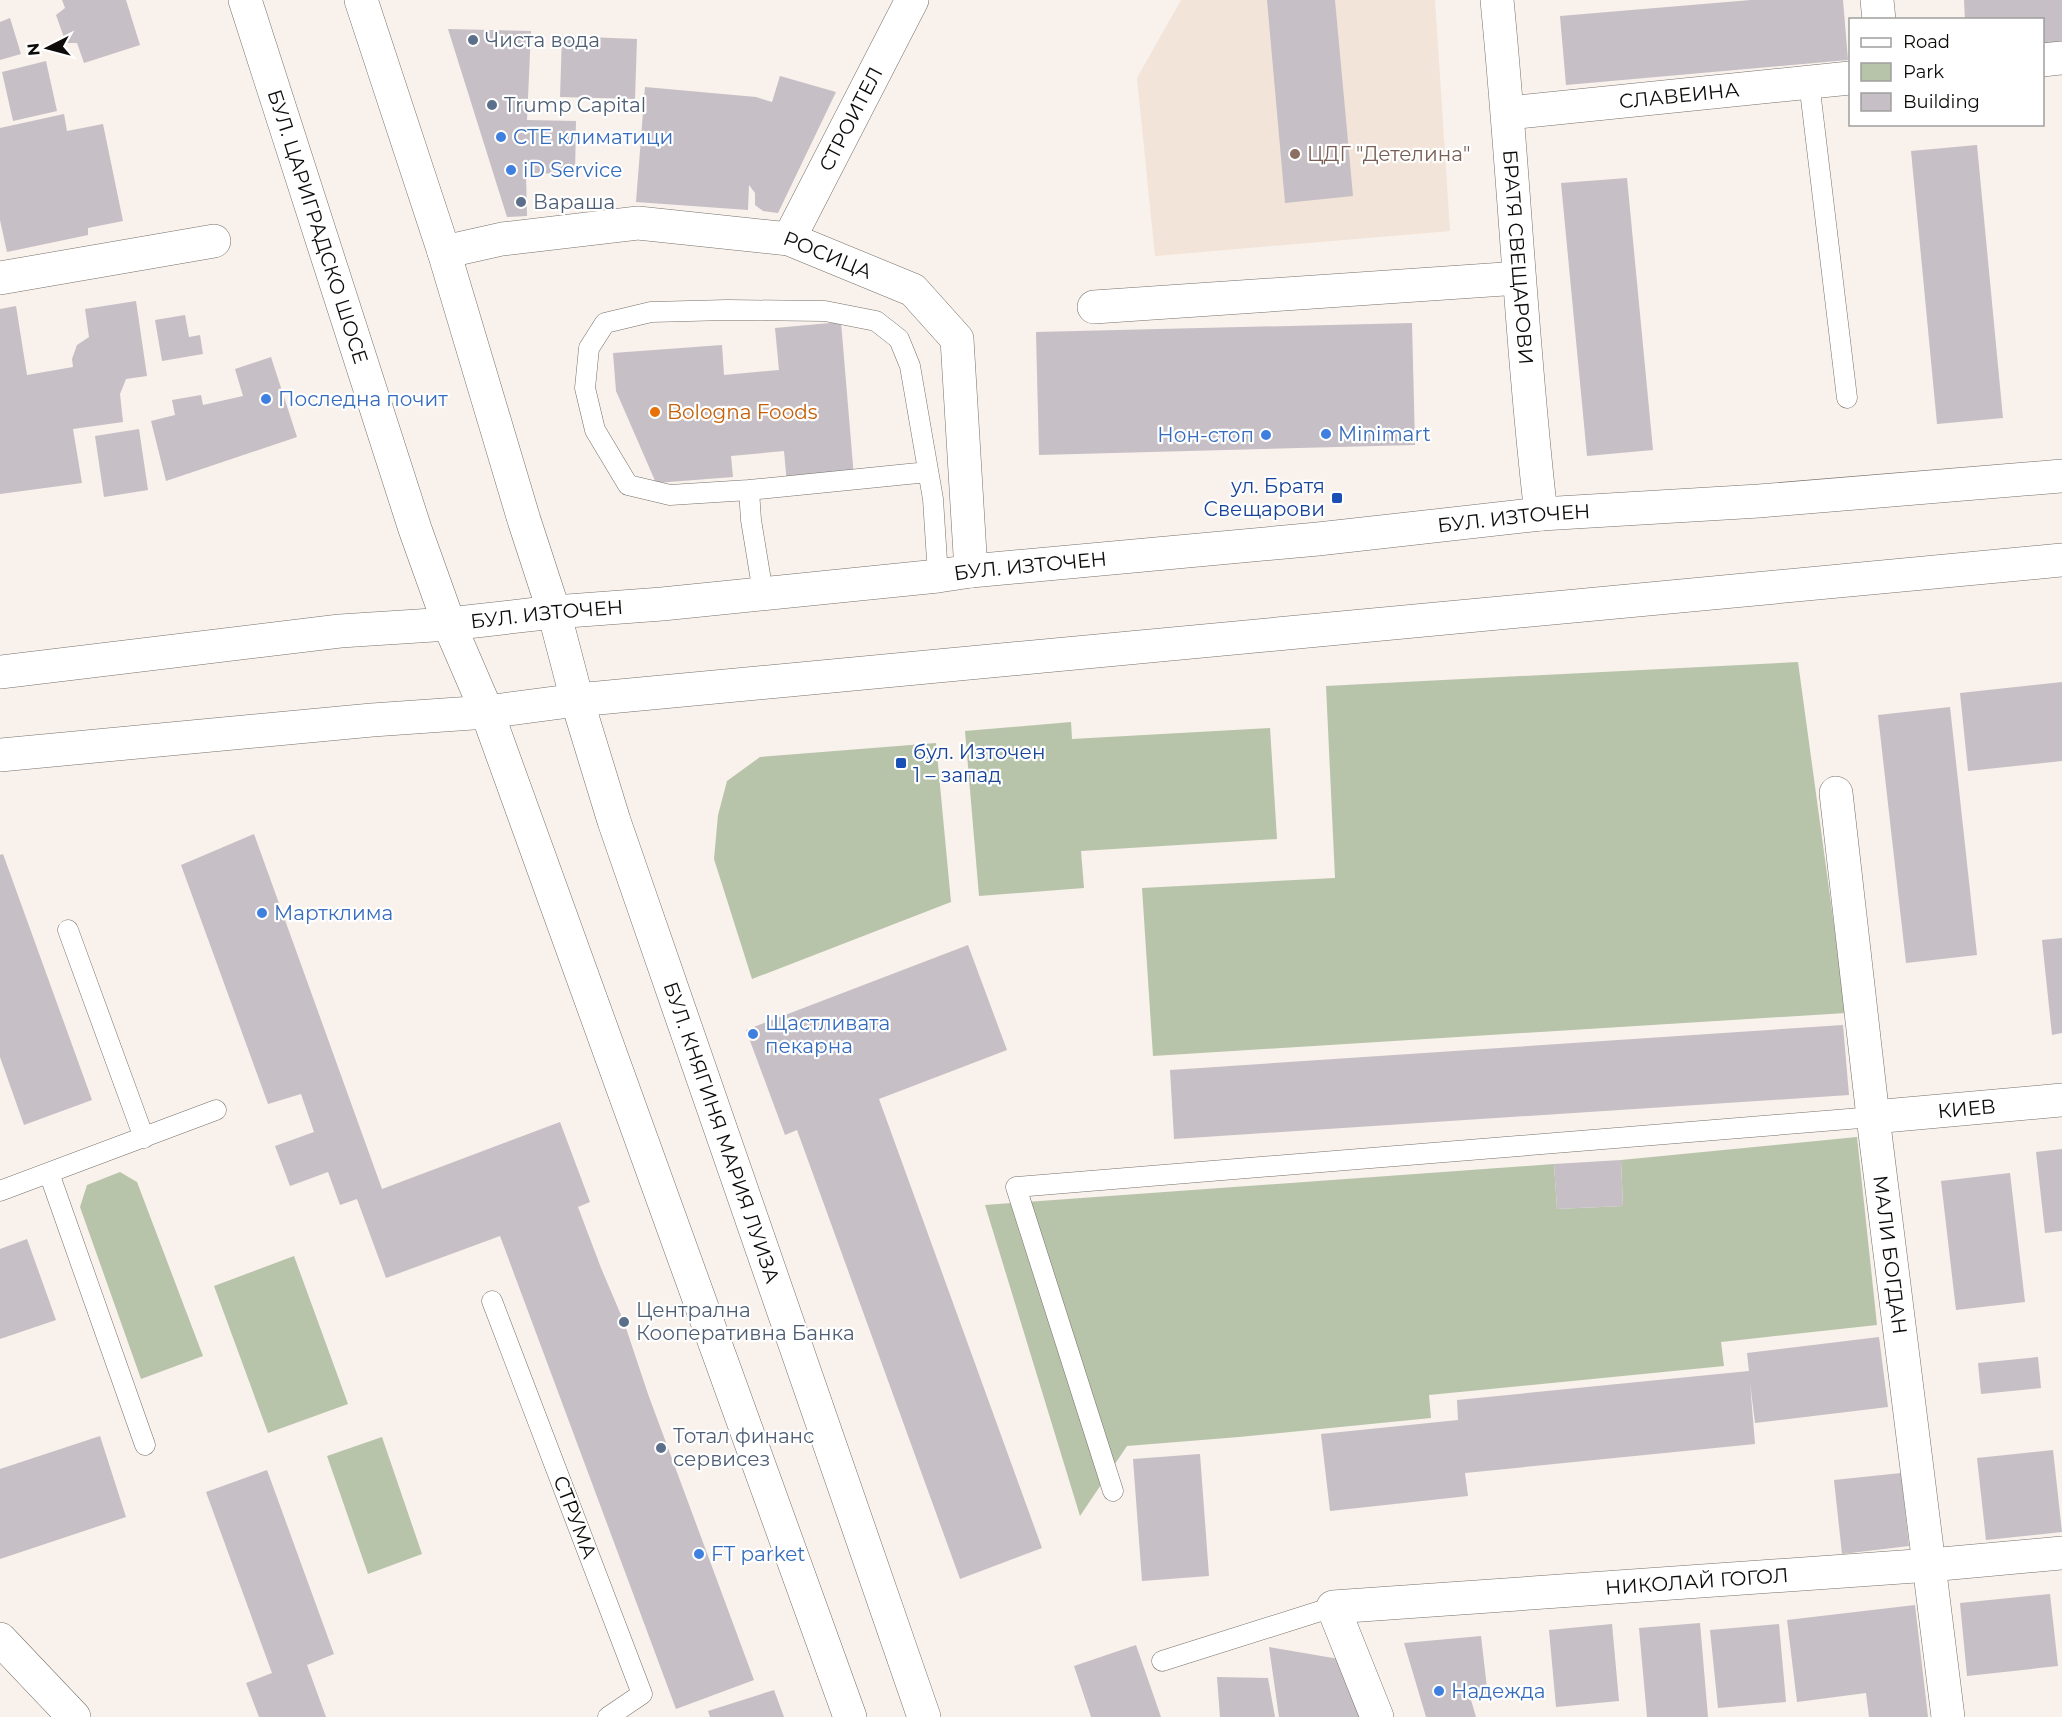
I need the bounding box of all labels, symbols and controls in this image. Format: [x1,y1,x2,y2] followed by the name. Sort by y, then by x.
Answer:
[18,18,78,78] north arrow
[1849,18,2044,126] legend
[485,28,600,52] place label: Чиста вода
[1903,31,1950,53] text: Road
[466,33,480,47] marker: Чиста вода
[23,42,44,57] text: N
[1903,61,1944,83] text: Park
[814,63,888,175] street label: СТРОИТЕЛ
[1618,77,1740,114] street label: СЛАВЕИНА
[263,87,373,367] street label: БУЛ. ЦАРИГРАДСКО ШОСЕ
[1903,91,1980,113] text: Building
[504,93,646,117] place label: Trump Capital
[485,98,499,112] marker: Trump Capital
[513,125,673,149] place label: СТЕ климатици
[494,130,508,144] marker: СТЕ климатици
[1307,142,1470,166] place label: ЦДГ "Детелина"
[1288,147,1302,161] marker: ЦДГ "Детелина"
[1498,149,1538,366] street label: БРАТЯ СВЕЩАРОВИ
[523,158,622,182] place label: iD Service
[504,163,518,177] marker: iD Service
[533,190,615,214] place label: Вараша
[514,195,528,209] marker: Вараша
[780,226,876,284] street label: РОСИЦА
[278,387,448,411] place label: Последна почит
[259,392,273,406] marker: Последна почит
[667,400,818,424] place label: Bologna Foods
[648,405,662,419] marker: Bologna Foods
[1338,422,1431,446] place label: Minimart
[1157,423,1254,447] place label: Нон-стоп
[1319,427,1333,441] marker: Minimart
[1259,428,1273,442] marker: Нон-стоп
[1204,474,1325,521] place label: ул. Братя Свещарови
[1330,491,1344,505] marker: ул. Братя Свещарови
[1436,499,1591,538] street label: БУЛ. ИЗТОЧЕН
[952,547,1108,585] street label: БУЛ. ИЗТОЧЕН
[469,595,624,633] street label: БУЛ. ИЗТОЧЕН
[913,740,1045,787] place label: бул. Източен 1 – запад
[894,756,908,770] marker: бул. Източен 1 – запад
[274,901,393,925] place label: Мартклима
[255,906,269,920] marker: Мартклима
[659,979,785,1286] street label: БУЛ. КНЯГИНЯ МАРИЯ ЛУИЗА
[765,1011,890,1058] place label: Щастливата пекарна
[746,1027,760,1041] marker: Щастливата пекарна
[1937,1094,1997,1123] street label: КИЕВ
[1868,1174,1912,1336] street label: МАЛИ БОГДАН
[636,1298,855,1345] place label: Централна Кооперативна Банка
[617,1315,631,1329] marker: Централна Кооперативна Банка
[673,1424,814,1471] place label: Тотал финанс сервисез
[654,1441,668,1455] marker: Тотал финанс сервисез
[548,1472,602,1562] street label: СТРУМА
[711,1542,805,1566] place label: FT parket
[692,1547,706,1561] marker: FT parket
[1604,1563,1789,1600] street label: НИКОЛАЙ ГОГОЛ
[1451,1679,1545,1703] place label: Надежда
[1432,1684,1446,1698] marker: Надежда

